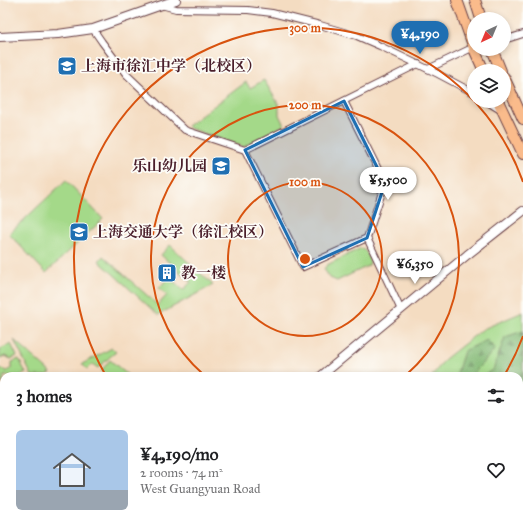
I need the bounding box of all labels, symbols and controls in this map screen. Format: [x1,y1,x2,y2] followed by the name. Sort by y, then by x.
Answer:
[467,12,511,56] north arrow
[467,12,511,108] map controls
[289,21,322,36] text: 300 m
[387,21,453,55] pin: ¥4,190
[400,26,440,42] text: ¥4,190
[56,55,78,77] school or university icon: 上海市徐汇中学（北校区）
[81,57,261,75] place label: 上海市徐汇中学（北校区）
[467,64,511,108] button: layers
[289,98,322,112] text: 200 m
[210,155,232,177] school or university icon: 乐山幼儿园
[132,157,207,175] place label: 乐山幼儿园
[355,167,421,201] pin: ¥5,500
[369,172,407,188] text: ¥5,500
[289,175,322,189] text: 100 m
[68,221,90,243] school or university icon: 上海交通大学（徐汇校区）
[93,223,273,241] place label: 上海交通大学（徐汇校区）
[382,251,448,285] pin: ¥6,350
[298,252,312,266] centre of rings
[396,256,434,272] text: ¥6,350
[156,262,178,284] building icon: 教一楼
[181,264,226,282] place label: 教一楼
[485,385,507,407] icon: filters
[16,386,72,407] text: 3 homes
[140,444,219,465] text: ¥4,190/mo
[48,446,96,494] icon: home
[485,459,507,481] icon: heart
[140,465,223,481] text: 2 rooms · 74 m²
[140,481,260,497] text: West Guangyuan Road

